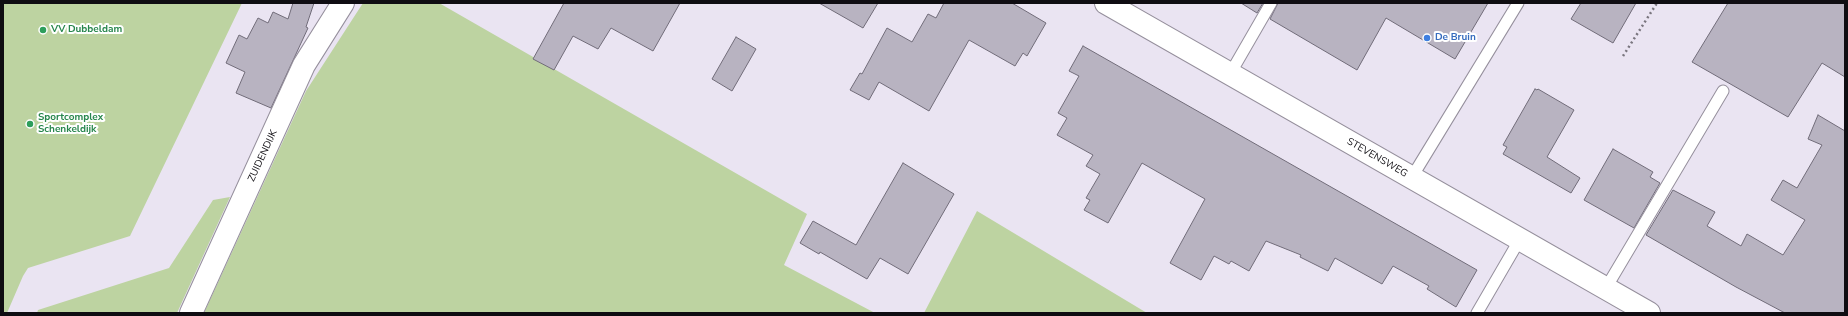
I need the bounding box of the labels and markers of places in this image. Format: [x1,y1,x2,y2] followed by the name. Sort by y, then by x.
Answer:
[51,24,122,36] place label: VV Dubbeldam
[38,25,48,35] marker: VV Dubbeldam
[1435,32,1476,44] place label: De Bruin
[1422,33,1432,43] marker: De Bruin
[38,112,103,136] place label: Sportcomplex Schenkeldijk
[25,119,35,129] marker: Sportcomplex Schenkeldijk

